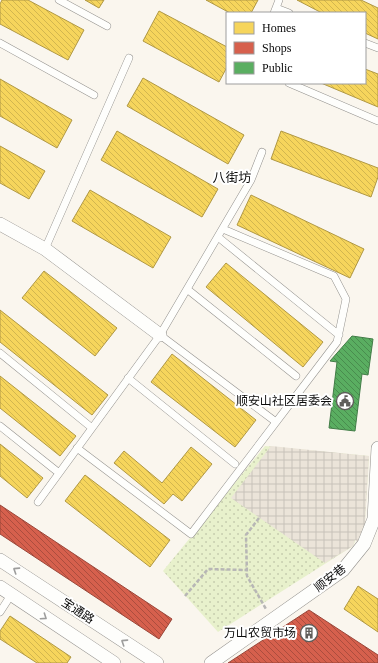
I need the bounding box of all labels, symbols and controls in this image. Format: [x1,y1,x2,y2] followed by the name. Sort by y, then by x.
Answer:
[226,12,366,84] legend
[262,21,296,35] text: Homes
[262,41,292,55] text: Shops
[262,61,293,75] text: Public
[212,170,252,185] district label: 八街坊
[335,391,355,411] public building icon: 顺安山社区居委会
[236,394,332,408] place label: 顺安山社区居委会
[312,561,348,595] street label: 顺安巷
[13,568,20,575] one-way arrow
[59,595,97,627] street label: 宝通路
[40,612,47,620] one-way arrow
[299,623,319,643] building icon: 万山农贸市场
[224,626,296,640] place label: 万山农贸市场
[121,639,128,646] one-way arrow

